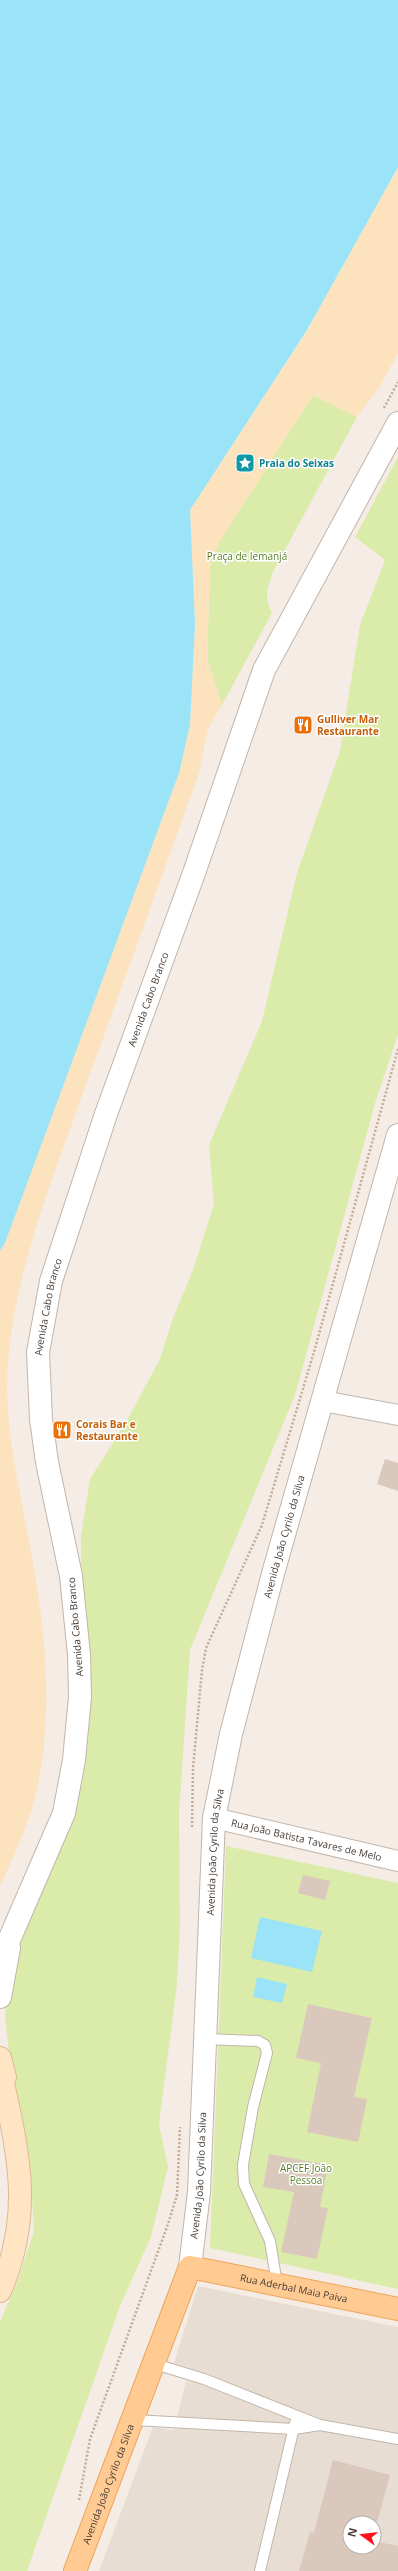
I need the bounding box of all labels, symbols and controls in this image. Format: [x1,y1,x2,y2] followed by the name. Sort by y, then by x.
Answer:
[234,452,256,474] place icon: Praia do Seixas
[259,456,334,470] place label: Praia do Seixas
[207,549,287,563] park label: Praça de Iemanjá
[317,712,379,738] place label: Gulliver Mar Restaurante
[292,714,314,736] restaurant icon: Gulliver Mar Restaurante
[124,950,172,1048] street label: Avenida Cabo Branco
[31,1256,65,1356] street label: Avenida Cabo Branco
[76,1417,138,1443] place label: Corais Bar e Restaurante
[51,1419,73,1441] restaurant icon: Corais Bar e Restaurante
[260,1473,308,1600] street label: Avenida João Cyrilo da Silva
[64,1577,86,1677] street label: Avenida Cabo Branco
[203,1787,227,1916] street label: Avenida João Cyrilo da Silva
[230,1815,383,1864] street label: Rua João Batista Tavares de Melo
[186,2112,209,2240] street label: Avenida João Cyrilo da Silva
[280,2161,332,2187] park label: APCEF João Pessoa
[239,2270,349,2306] street label: Rua Aderbal Maia Paiva
[79,2422,137,2546] street label: Avenida João Cyrilo da Silva
[342,2515,382,2555] north arrow
[343,2526,360,2539] text: N

